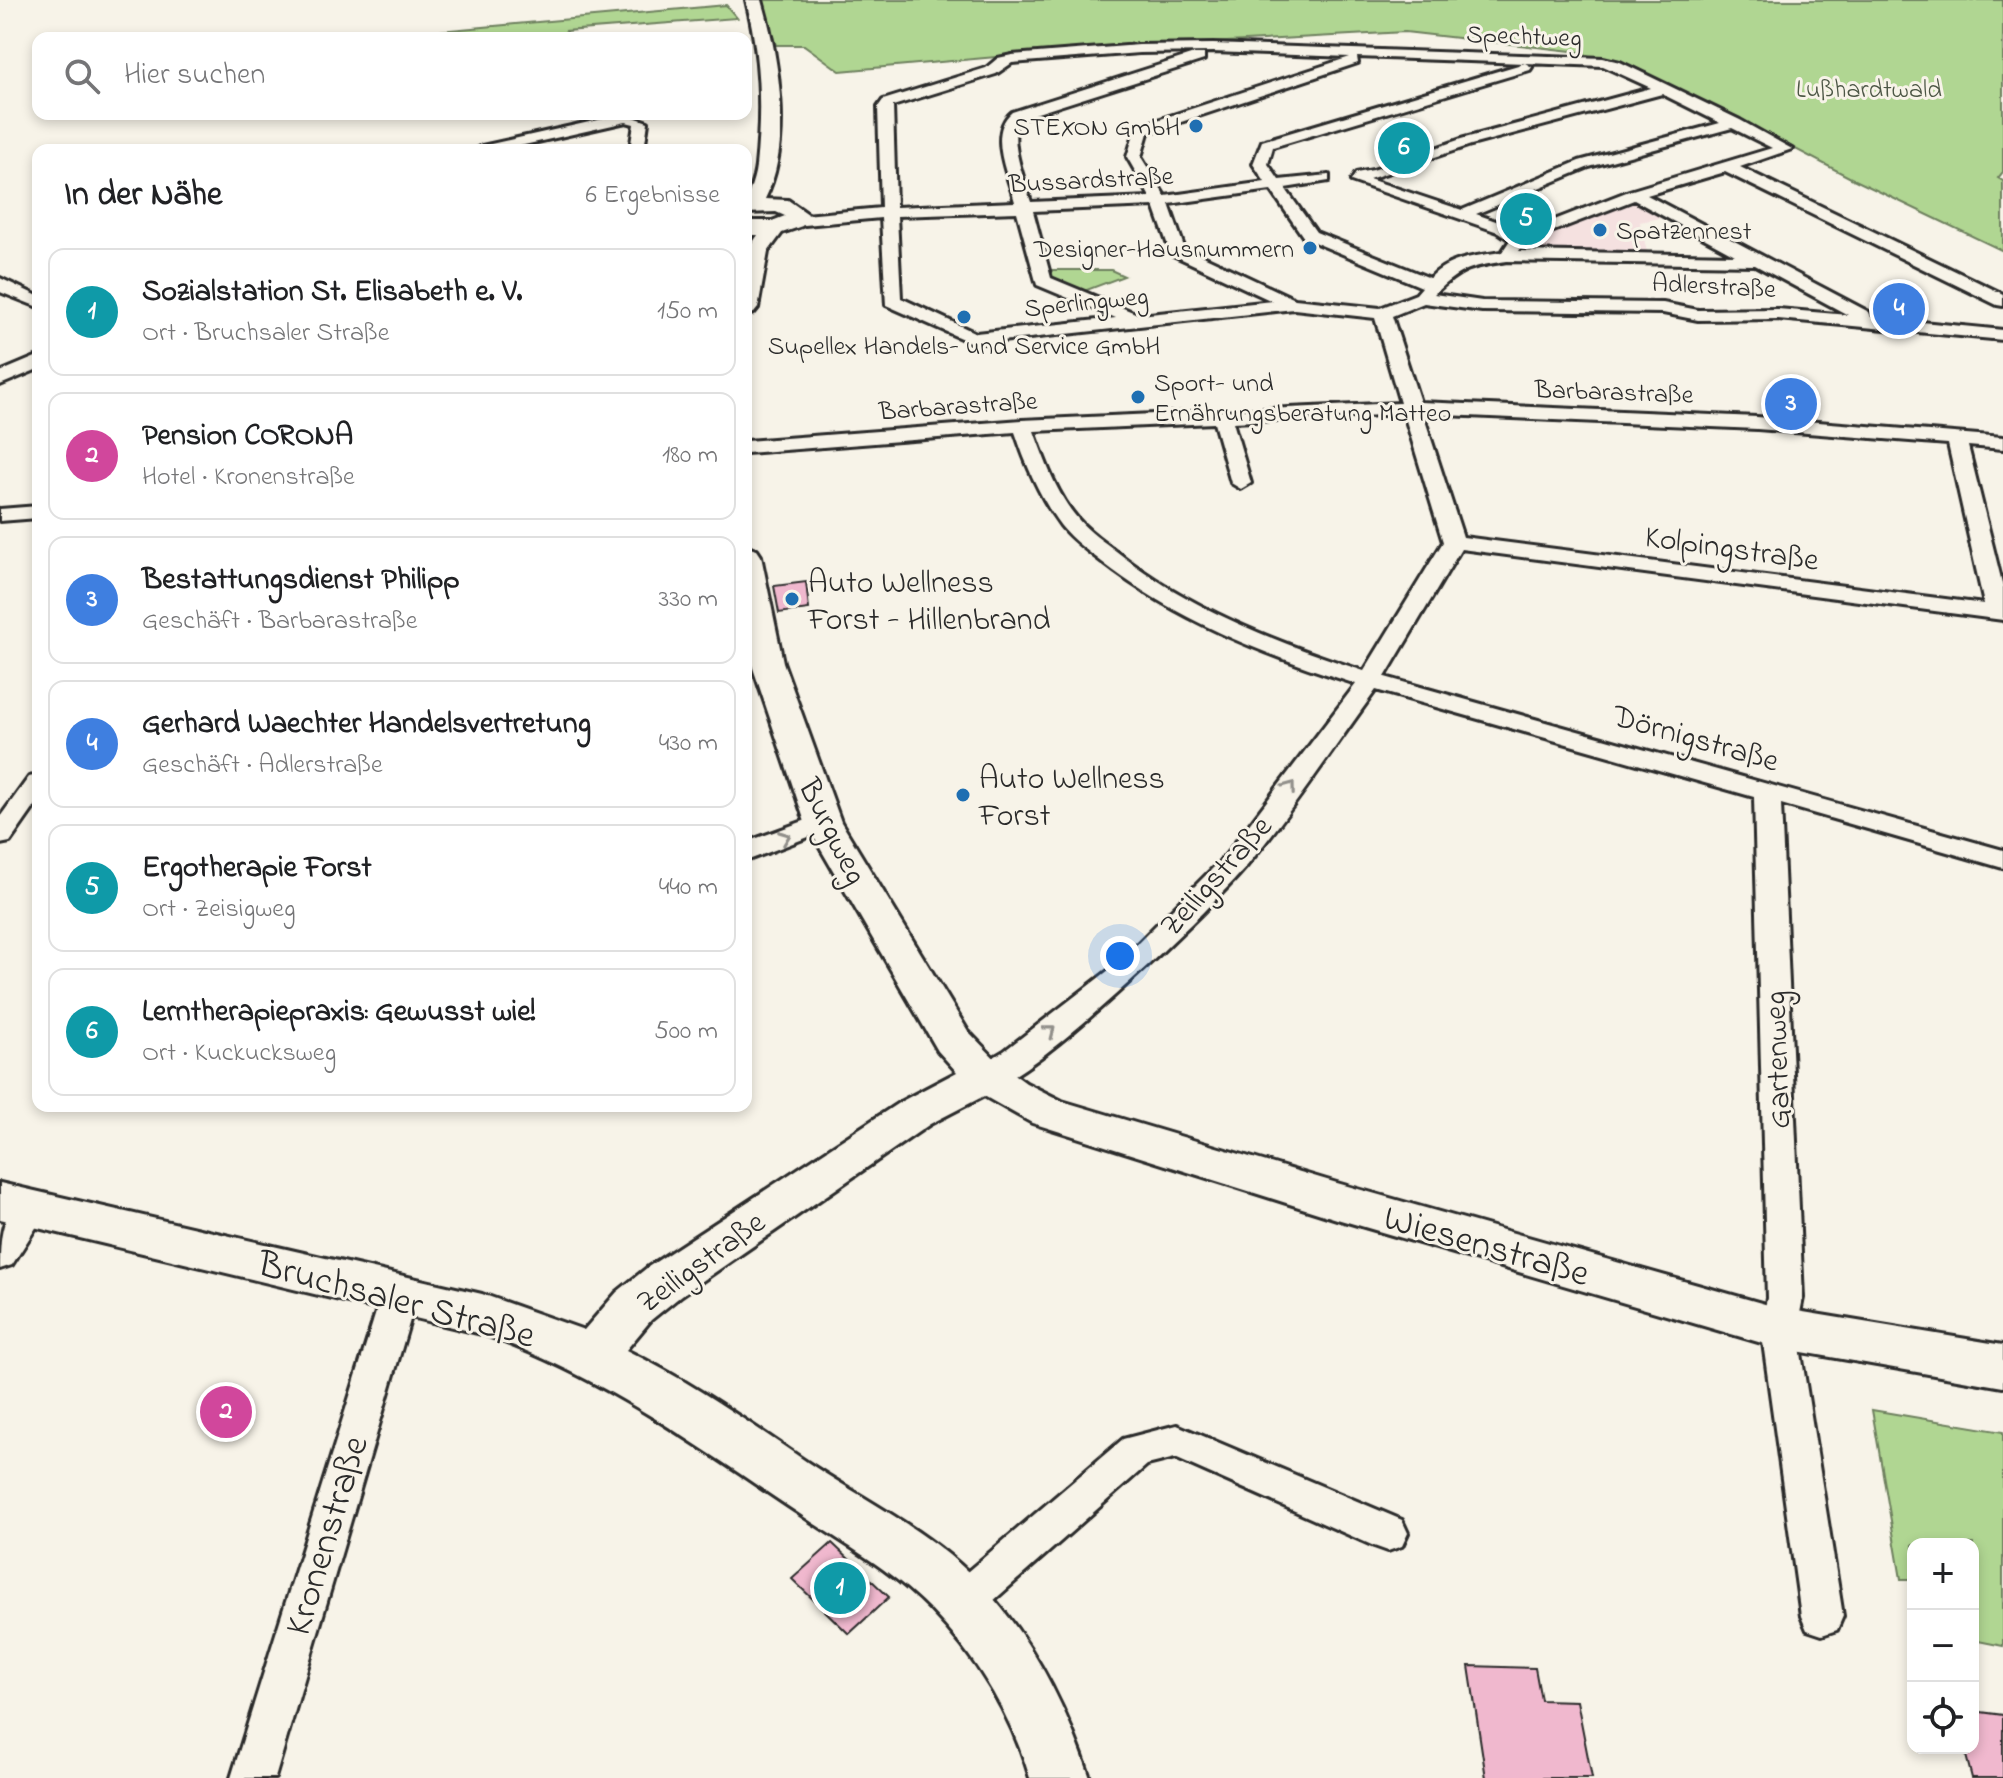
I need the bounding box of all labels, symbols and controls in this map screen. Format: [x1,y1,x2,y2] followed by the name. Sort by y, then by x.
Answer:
[1466,17,1582,59] street label: Spechtweg
[32,32,752,120] search box
[60,54,104,98] icon: search
[124,54,265,98] text: Hier suchen
[1796,72,1942,110] park label: Lußhardtwald
[1013,110,1180,148] place label: STEXON GmbH
[1187,117,1205,135] marker: STEXON GmbH
[1378,118,1430,178] pin: 6
[1007,159,1175,205] street label: Bussardstraße
[64,171,222,221] text: In der Nähe
[586,177,720,215] text: 6 Ergebnisse
[1500,189,1552,249] pin: 5
[1616,214,1752,252] place label: Spatzennest
[1591,221,1609,239] marker: Spatzennest
[1033,232,1294,270] place label: Designer-Hausnummern
[1301,239,1319,257] marker: Designer-Hausnummern
[1651,266,1777,310] street label: Adlerstraße
[142,271,522,315] text: Sozialstation St. Elisabeth e. V.
[1022,279,1150,329] street label: Sperlingweg
[1873,279,1925,339] pin: 4
[88,293,96,331] text: 1
[657,293,718,331] text: 150 m
[955,308,973,326] marker: Supellex Handels- und Service GmbH
[142,315,389,353] text: Ort · Bruchsaler Straße
[768,329,1160,367] place label: Supellex Handels- und Service GmbH
[1154,366,1451,434] place label: Sport- und Ernährungsberatung Matteo
[1533,372,1694,416] street label: Barbarastraße
[1765,374,1817,434] pin: 3
[877,383,1039,433] street label: Barbarastraße
[1129,388,1147,406] marker: Sport- und Ernährungsberatung Matteo
[142,415,353,459] text: Pension CORONA
[86,437,98,475] text: 2
[662,437,718,475] text: 180 m
[142,459,355,497] text: Hotel · Kronenstraße
[1641,515,1822,586] street label: Kolpingstraße
[142,559,460,603] text: Bestattungsdienst Philipp
[807,561,1051,645] place label: Auto Wellness Forst - Hillenbrand
[87,581,97,619] text: 3
[659,581,718,619] text: 330 m
[783,590,801,608] marker: Auto Wellness Forst - Hillenbrand
[142,603,417,641] text: Geschäft · Barbarastraße
[1605,694,1784,787] street label: Dörnigstraße
[142,703,591,747] text: Gerhard Waechter Handelsvertretung
[87,725,97,763] text: 4
[659,725,718,763] text: 430 m
[142,747,383,785] text: Geschäft · Adlerstraße
[978,757,1165,841] place label: Auto Wellness Forst
[784,770,878,894] street label: Burgweg
[1281,782,1295,796] one-way arrow
[954,786,972,804] marker: Auto Wellness Forst
[1150,806,1285,948] street label: Zeiligstraße
[777,830,791,847] one-way arrow
[142,847,372,891] text: Ergotherapie Forst
[85,869,99,907] text: 5
[659,869,718,907] text: 440 m
[142,891,296,929] text: Ort · Zeisigweg
[1100,936,1140,976] your location
[1754,990,1805,1130] street label: Gartenweg
[142,991,535,1035] text: Lerntherapiepraxis: Gewusst wie!
[86,1013,98,1051] text: 6
[654,1013,718,1051] text: 500 m
[1041,1027,1056,1041] one-way arrow
[142,1035,336,1073] text: Ort · Kuckucksweg
[1376,1192,1596,1304] street label: Wiesenstraße
[628,1201,777,1327] street label: Zeiligstraße
[250,1238,542,1366] street label: Bruchsaler Straße
[200,1382,252,1442] pin: 2
[272,1429,386,1643] street label: Kronenstraße
[1907,1538,1979,1754] map controls
[1907,1538,1979,1610] button: +
[814,1558,866,1618] pin: 1
[1907,1610,1979,1682] button: −
[1907,1682,1979,1754] button: locate

